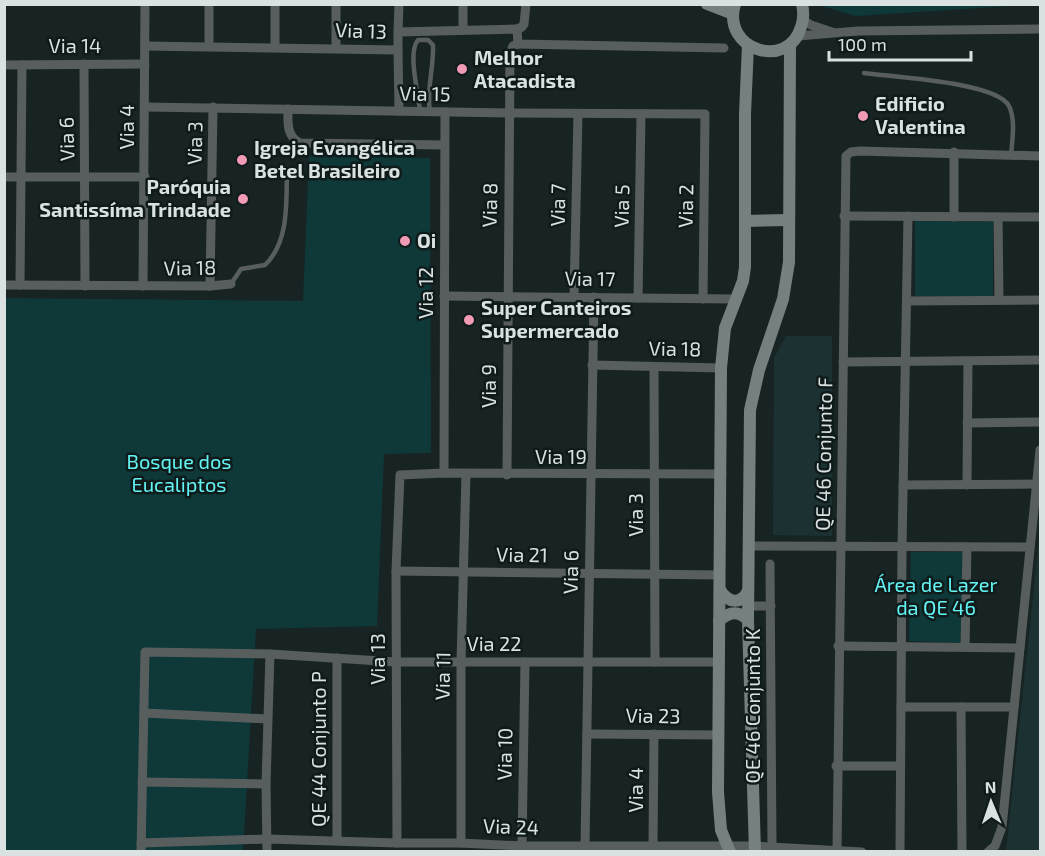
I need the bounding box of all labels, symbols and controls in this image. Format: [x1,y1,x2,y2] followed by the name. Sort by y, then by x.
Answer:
[335,17,387,43] street label: Via 13
[829,24,972,62] scale bar
[49,33,101,57] street label: Via 14
[838,33,887,55] text: 100 m
[474,45,576,92] place label: Melhor Atacadista
[455,62,469,76] marker: Melhor Atacadista
[399,81,451,105] street label: Via 15
[875,91,966,138] place label: Edificio Valentina
[114,105,138,149] street label: Via 4
[856,109,870,123] marker: Edificio Valentina
[54,117,78,161] street label: Via 6
[182,121,206,165] street label: Via 3
[254,135,415,182] place label: Igreja Evangélica Betel Brasileiro
[235,153,249,167] marker: Igreja Evangélica Betel Brasileiro
[39,174,231,221] place label: Paróquia Santissíma Trindade
[477,182,501,228] street label: Via 8
[545,183,569,227] street label: Via 7
[609,184,633,228] street label: Via 5
[673,184,697,228] street label: Via 2
[236,192,250,206] marker: Paróquia Santissíma Trindade
[417,228,436,252] place label: Oi
[398,234,412,248] marker: Oi
[163,255,217,279] street label: Via 18
[564,266,616,290] street label: Via 17
[413,267,437,319] street label: Via 12
[481,295,631,342] place label: Super Canteiros Supermercado
[462,313,476,327] marker: Super Canteiros Supermercado
[648,336,702,360] street label: Via 18
[476,364,500,408] street label: Via 9
[810,377,836,531] street label: QE 46 Conjunto F
[535,444,587,468] street label: Via 19
[127,449,231,496] park label: Bosque dos Eucaliptos
[623,493,647,537] street label: Via 3
[496,542,548,566] street label: Via 21
[558,550,582,594] street label: Via 6
[874,572,998,619] park label: Área de Lazer da QE 46
[740,628,764,783] street label: QE 46 Conjunto K
[466,631,522,655] street label: Via 22
[365,633,389,685] street label: Via 13
[430,652,454,700] street label: Via 11
[306,671,330,827] street label: QE 44 Conjunto P
[625,703,681,727] street label: Via 23
[492,727,516,780] street label: Via 10
[623,768,647,812] street label: Via 4
[961,772,1021,832] north arrow
[984,777,997,796] text: N
[483,813,539,839] street label: Via 24

